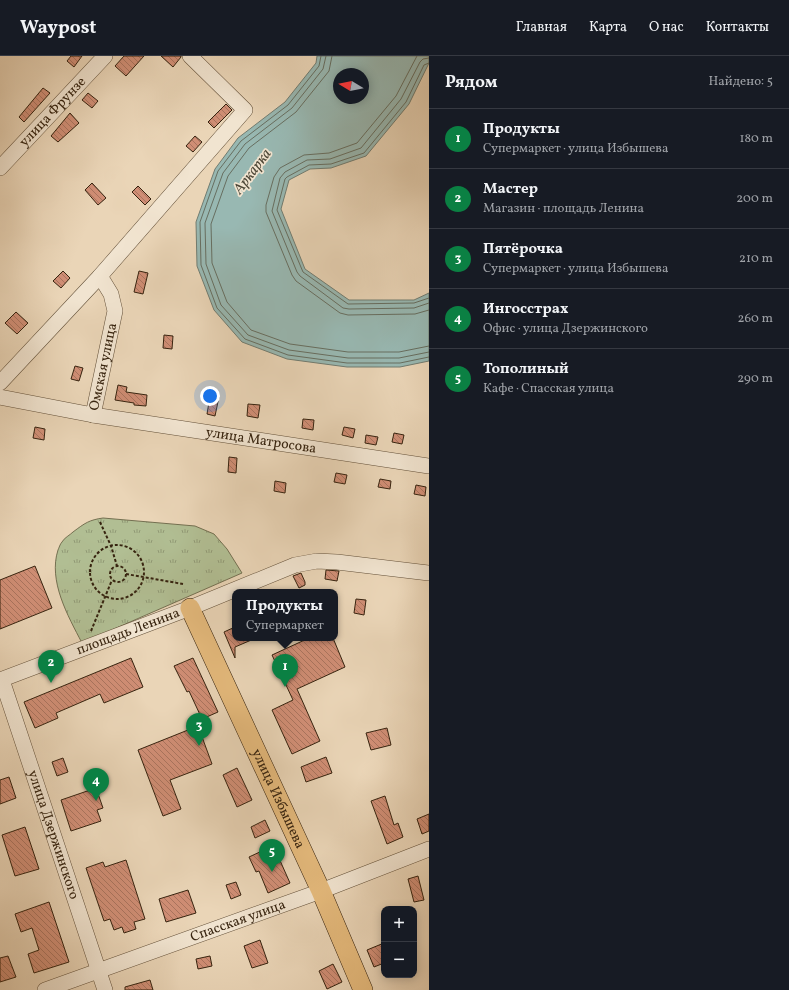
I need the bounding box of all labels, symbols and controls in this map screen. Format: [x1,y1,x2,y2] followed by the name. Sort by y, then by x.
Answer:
[20,15,96,41] text: Waypost
[516,18,567,37] text: Главная
[589,18,627,37] text: Карта
[649,18,684,37] text: О нас
[706,18,769,37] text: Контакты
[333,68,369,104] north arrow
[445,71,498,94] text: Рядом
[15,72,91,151] street label: улица Фрунзе
[709,73,773,91] text: Найдено: 5
[483,119,560,140] text: Продукты
[455,130,461,148] text: 1
[739,130,773,148] text: 180 m
[483,140,668,158] text: Супермаркет · улица Избышева
[228,145,277,200] water label: Аркарка
[483,179,538,200] text: Мастер
[455,190,461,208] text: 2
[736,190,773,208] text: 200 m
[483,200,644,218] text: Магазин · площадь Ленина
[483,239,563,260] text: Пятёрочка
[455,250,461,268] text: 3
[739,250,773,268] text: 210 m
[483,260,668,278] text: Супермаркет · улица Избышева
[483,299,568,320] text: Ингосстрах
[454,310,462,328] text: 4
[738,310,773,328] text: 260 m
[483,320,648,338] text: Офис · улица Дзержинского
[85,321,122,412] street label: Омская улица
[483,359,569,380] text: Тополиный
[455,370,461,388] text: 5
[737,370,773,388] text: 290 m
[483,380,614,398] text: Кафе · Спасская улица
[200,386,220,406] your location
[205,423,318,458] street label: улица Матросова
[232,589,338,641] popup
[246,596,323,617] text: Продукты
[74,603,182,660] street label: площадь Ленина
[246,617,324,635] text: Супермаркет
[38,650,64,683] pin: 2
[272,654,298,687] pin: 1
[186,713,212,746] pin: 3
[247,746,310,852] street label: улица Избышева
[23,768,84,902] street label: улица Дзержинского
[83,768,109,801] pin: 4
[259,839,285,872] pin: 5
[188,895,288,947] street label: Спасская улица
[381,906,417,978] map controls
[381,906,417,942] button: +
[381,942,417,978] button: −

